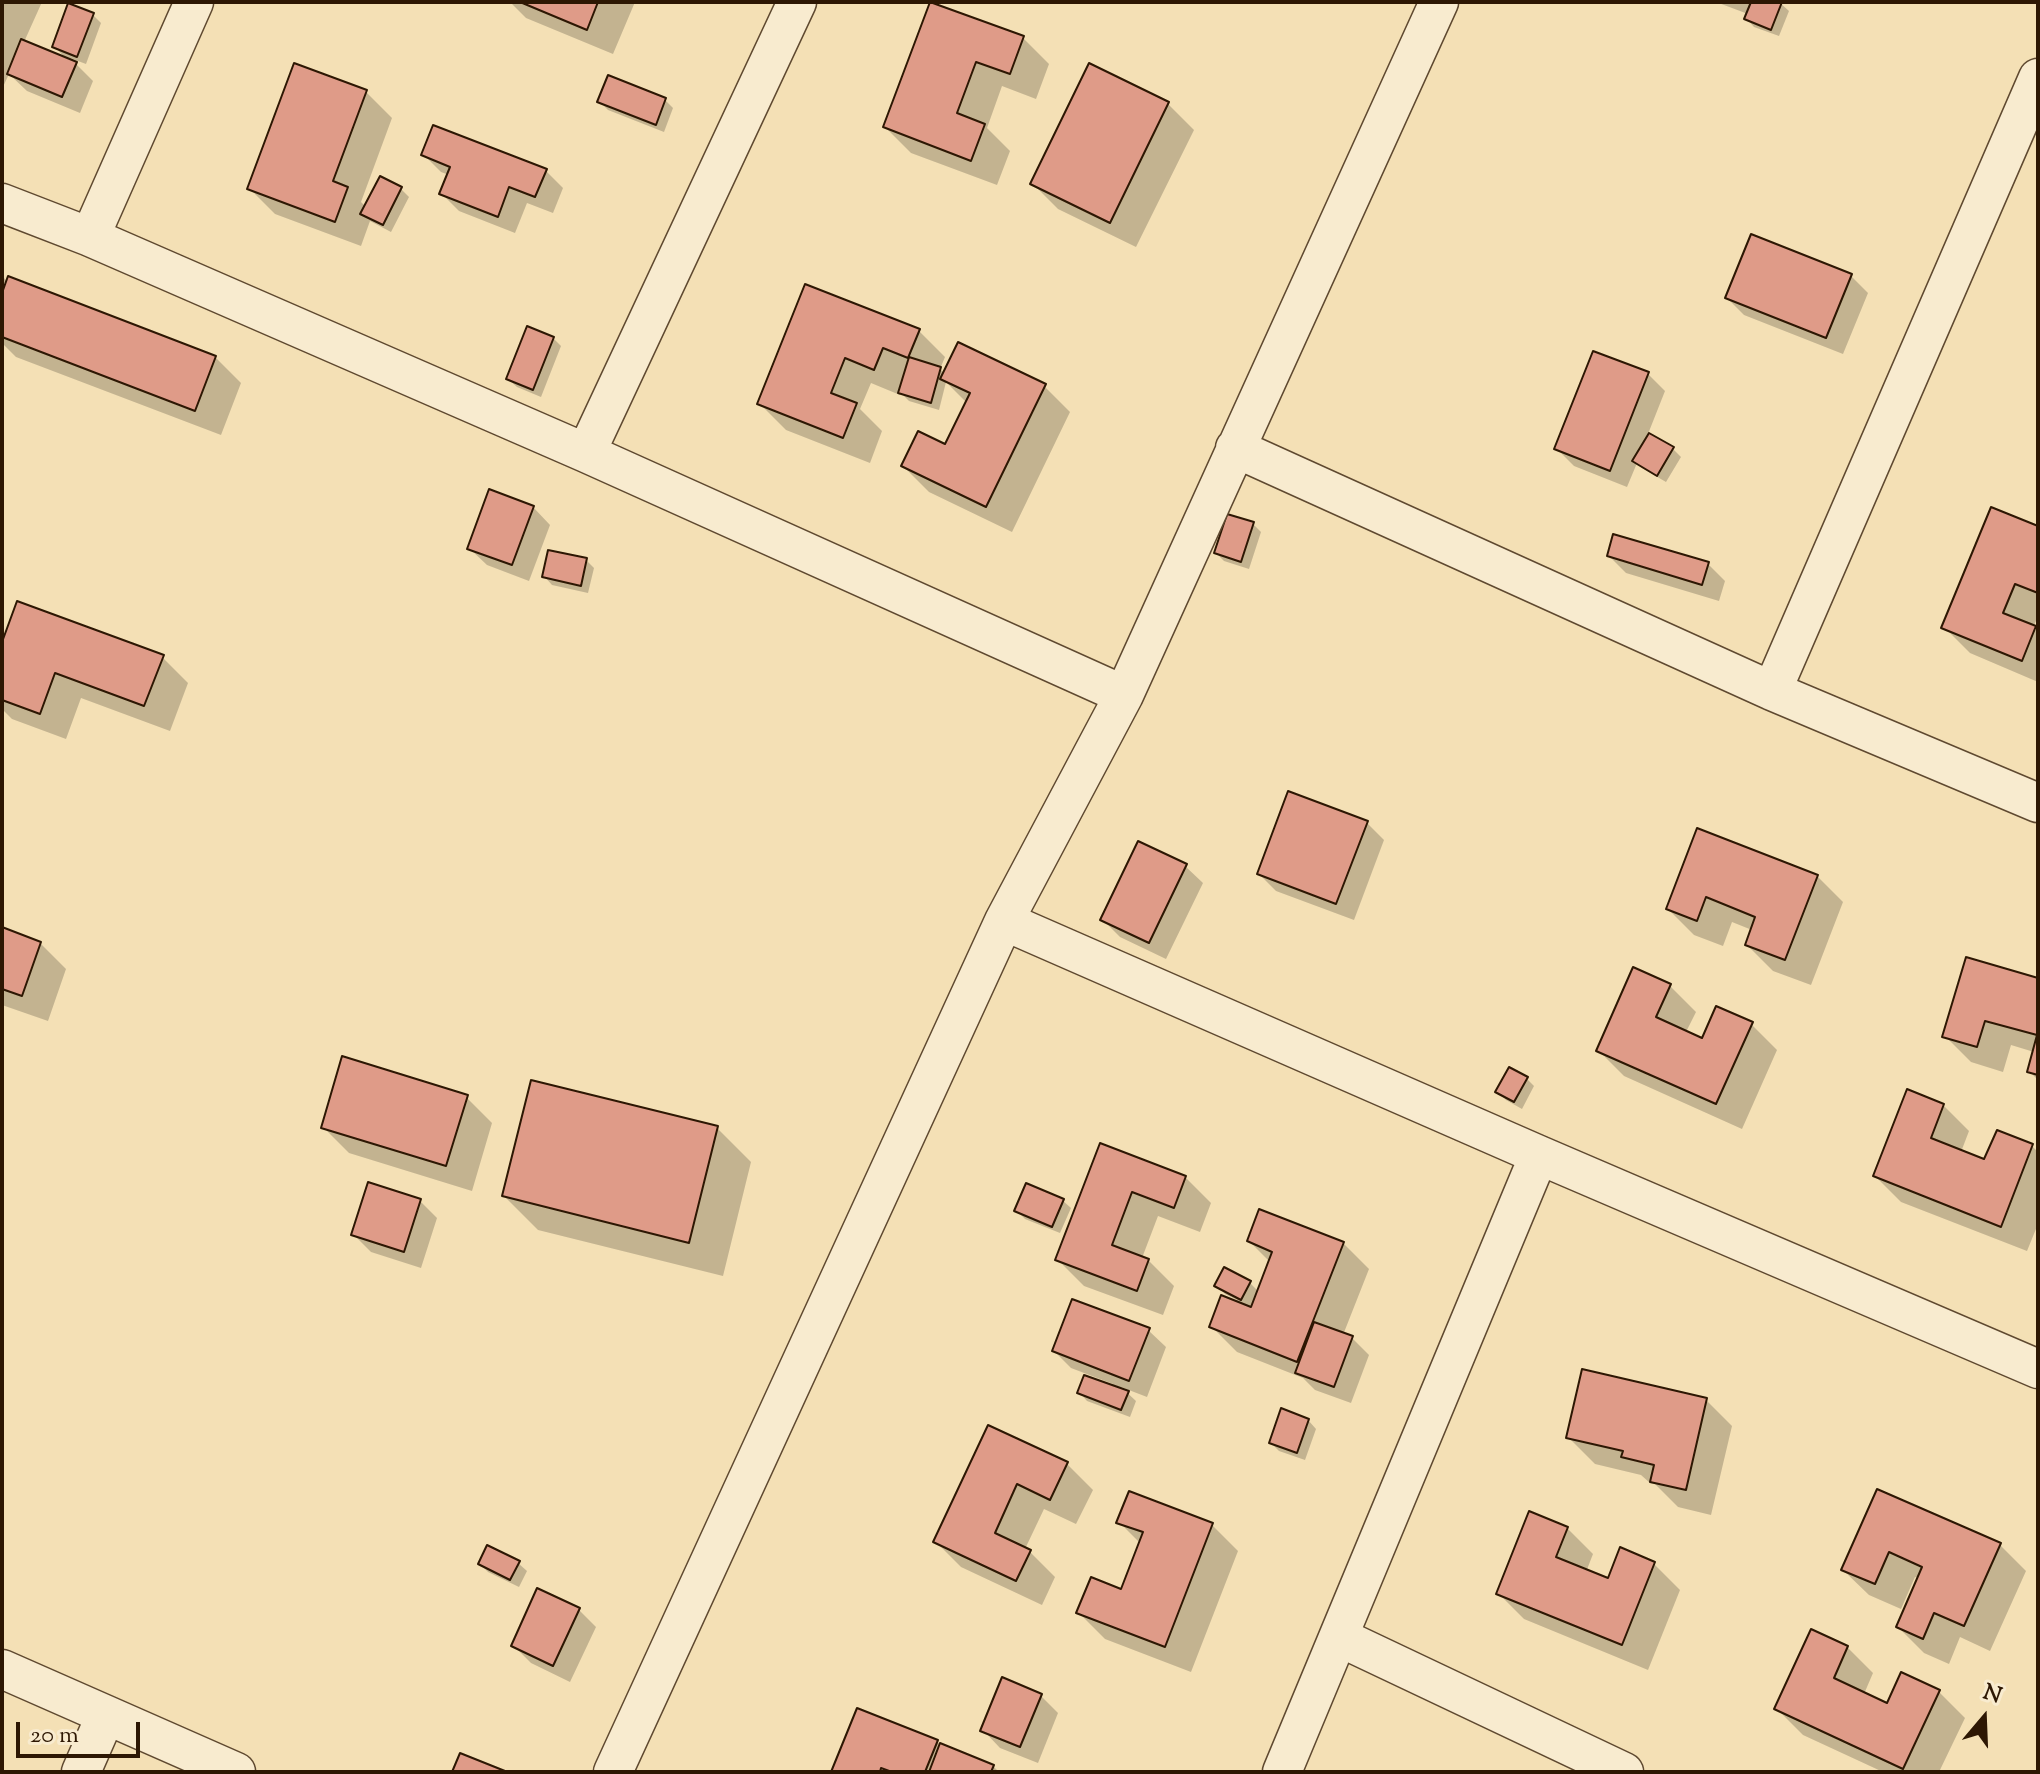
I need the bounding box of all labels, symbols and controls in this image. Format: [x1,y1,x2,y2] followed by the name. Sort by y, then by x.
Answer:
[1978,1677,2005,1713] text: N
[1944,1678,2024,1758] north arrow
[20,1706,144,1756] scale bar
[30,1719,79,1753] text: 20 m

